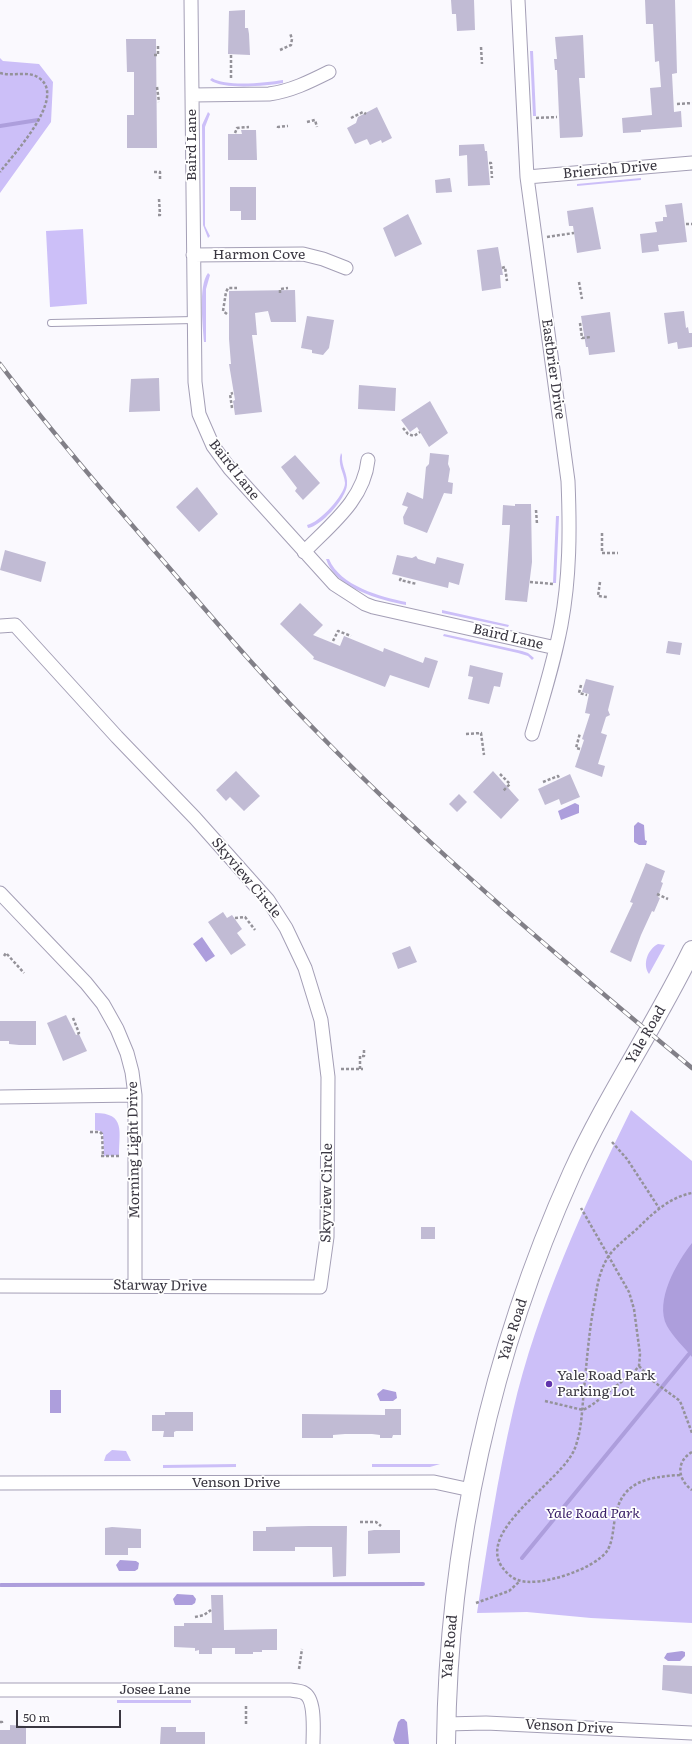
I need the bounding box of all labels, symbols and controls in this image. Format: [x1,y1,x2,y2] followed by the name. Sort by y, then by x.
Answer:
[184,109,200,181] street label: Baird Lane
[562,158,658,182] street label: Brierich Drive
[213,247,305,263] street label: Harmon Cove
[538,318,568,420] street label: Eastbrier Drive
[205,436,263,504] street label: Baird Lane
[471,621,545,653] street label: Baird Lane
[208,835,284,921] street label: Skyview Circle
[623,1003,669,1067] street label: Yale Road
[124,1081,144,1219] street label: Morning Light Drive
[318,1143,336,1243] street label: Skyview Circle
[113,1277,207,1295] street label: Starway Drive
[495,1297,531,1363] street label: Yale Road
[557,1368,655,1400] place label: Yale Road Park Parking Lot
[544,1379,554,1389] marker: Yale Road Park Parking Lot
[192,1475,280,1491] street label: Venson Drive
[546,1506,640,1522] park label: Yale Road Park
[439,1614,461,1680] street label: Yale Road
[119,1682,191,1698] street label: Josee Lane
[18,1702,123,1728] scale bar
[23,1708,50,1726] text: 50 m
[524,1716,614,1738] street label: Venson Drive

